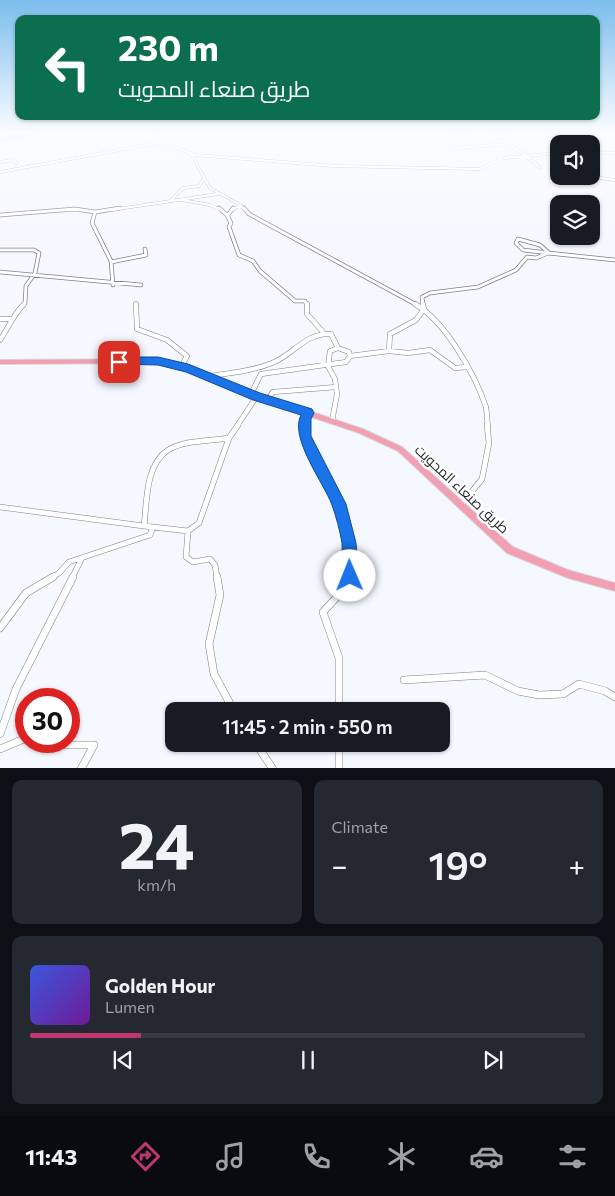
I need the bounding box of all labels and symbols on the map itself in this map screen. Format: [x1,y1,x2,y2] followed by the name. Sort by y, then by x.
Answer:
[98,341,140,383] pin
[411,441,513,537] street label: طريق صنعاء المحويت
[323,549,375,601] position arrow
[15,688,80,753] speed limit sign: 30

